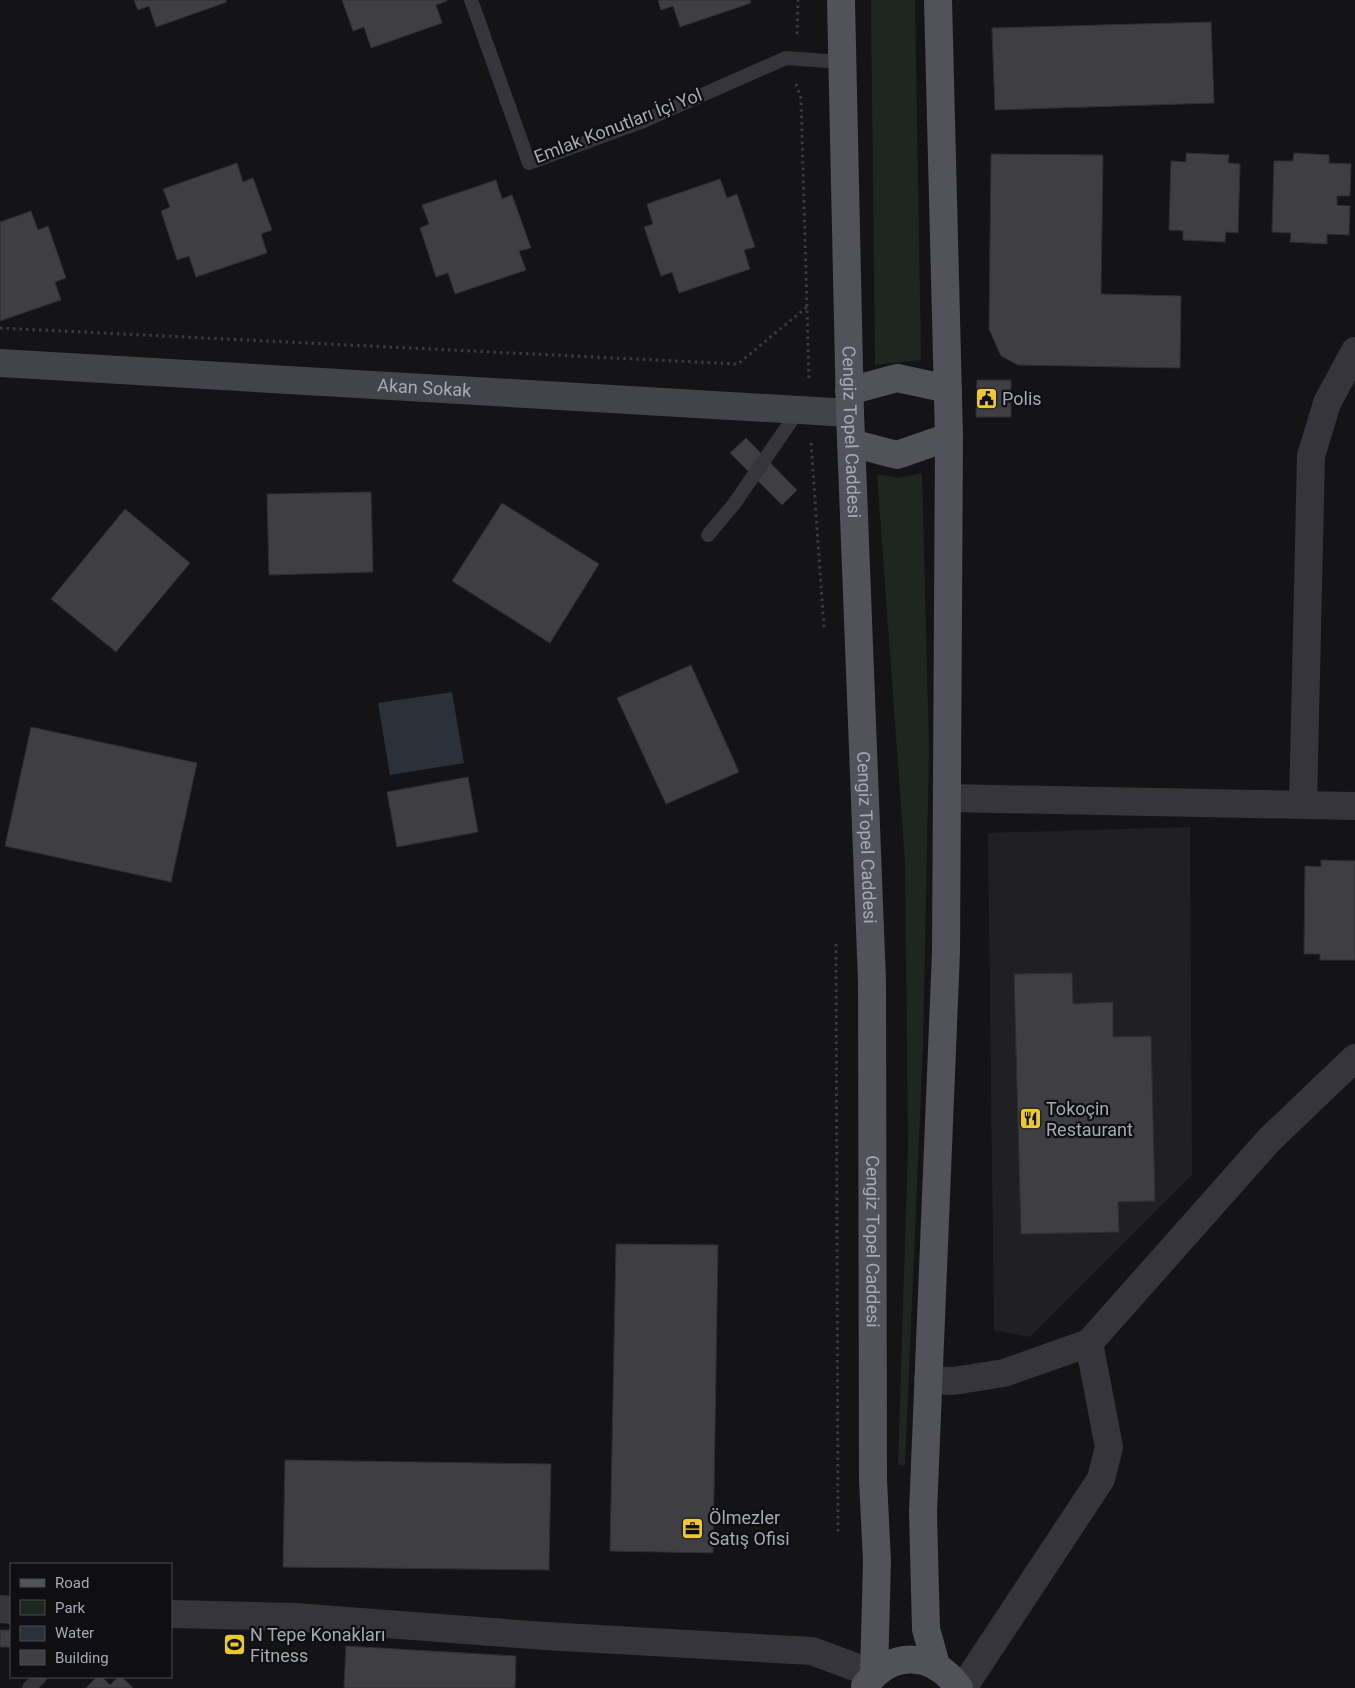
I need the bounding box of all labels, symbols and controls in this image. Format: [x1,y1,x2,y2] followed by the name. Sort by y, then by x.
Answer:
[531,84,705,167] street label: Emlak Konutları İçi Yol
[839,345,865,518] street label: Cengiz Topel Caddesi
[377,374,473,401] street label: Akan Sokak
[974,387,998,411] public building icon: Polis
[1002,388,1042,409] place label: Polis
[853,751,881,924] street label: Cengiz Topel Caddesi
[1046,1098,1133,1140] place label: Tokoçin Restaurant
[1018,1107,1042,1131] restaurant icon: Tokoçin Restaurant
[862,1155,884,1328] street label: Cengiz Topel Caddesi
[709,1507,790,1549] place label: Ölmezler Satış Ofisi
[681,1516,705,1540] office icon: Ölmezler Satış Ofisi
[10,1563,172,1678] legend
[55,1574,89,1592] text: Road
[55,1599,86,1617] text: Park
[55,1624,94,1642] text: Water
[250,1624,385,1666] place label: N Tepe Konakları Fitness
[222,1633,246,1657] sports icon: N Tepe Konakları Fitness
[55,1649,109,1667] text: Building

